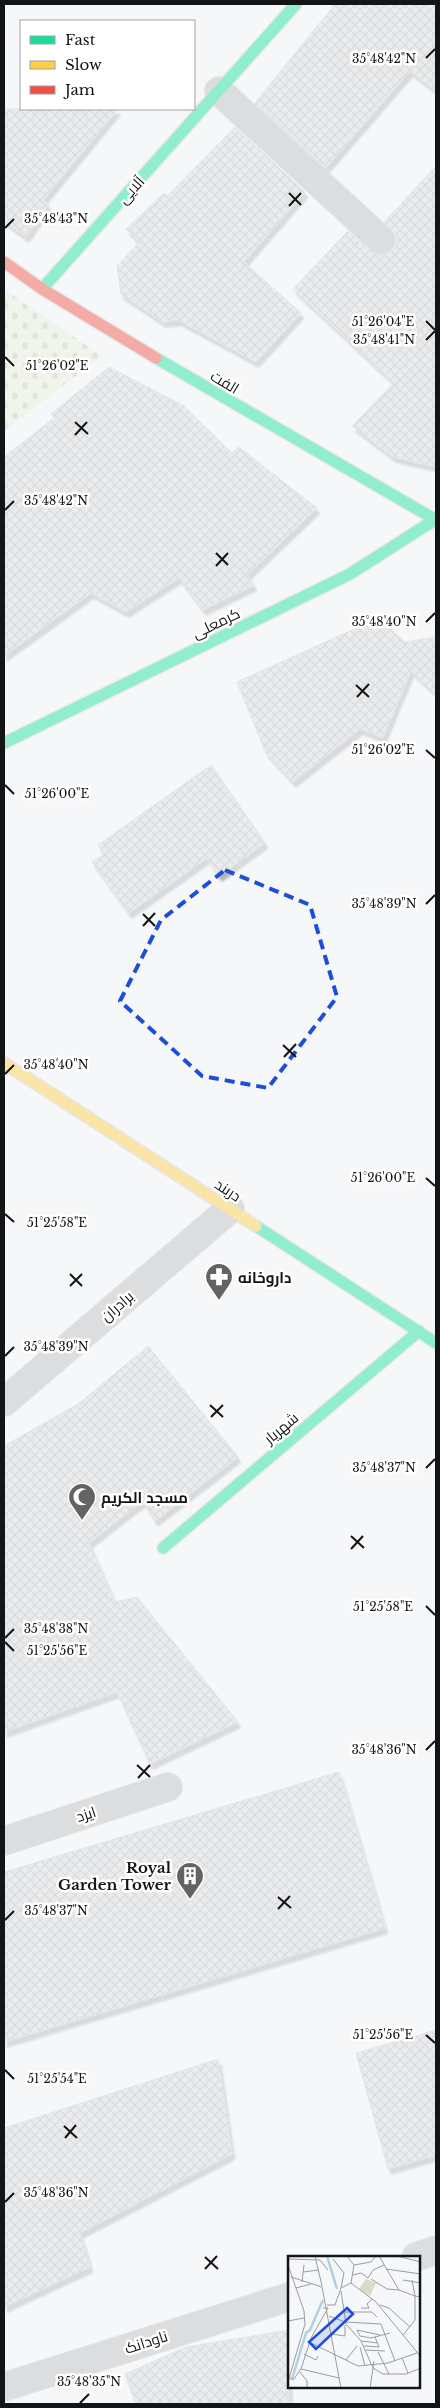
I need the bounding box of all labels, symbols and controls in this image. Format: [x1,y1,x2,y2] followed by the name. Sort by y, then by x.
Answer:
[20,20,195,110] legend
[65,30,96,49] text: Fast
[352,51,416,66] text: 35°48'42"N
[65,55,102,74] text: Slow
[63,80,95,99] text: Jam
[114,172,149,209] street label: آلایی
[24,211,88,226] text: 35°48'43"N
[352,314,415,329] text: 51°26'04"E
[353,332,415,347] text: 35°48'41"N
[25,358,89,373] text: 51°26'02"E
[207,366,243,398] street label: الفت
[24,493,88,508] text: 35°48'42"N
[189,603,243,644] street label: کرمعلی
[351,614,417,629] text: 35°48'40"N
[351,742,415,757] text: 51°26'02"E
[25,786,89,801] text: 51°26'00"E
[351,896,417,911] text: 35°48'39"N
[23,1057,89,1072] text: 35°48'40"N
[351,1170,415,1185] text: 51°26'00"E
[211,1175,245,1205] street label: دربند
[27,1215,87,1230] text: 51°25'58"E
[204,1262,234,1301] pharmacy icon: داروخانه
[238,1268,291,1287] place label: داروخانه
[97,1286,138,1326] street label: برادران
[23,1339,89,1354] text: 35°48'39"N
[259,1408,303,1449] street label: شهریار
[352,1460,416,1475] text: 35°48'37"N
[67,1482,97,1521] mosque icon: مسجد الکریم
[101,1488,188,1508] place label: مسجد الکریم
[353,1599,413,1614] text: 51°25'58"E
[24,1621,89,1636] text: 35°48'38"N
[27,1643,88,1658] text: 51°25'56"E
[351,1742,417,1757] text: 35°48'36"N
[74,1802,98,1826] street label: ایزد
[58,1858,172,1894] place label: Royal Garden Tower
[175,1861,205,1900] building icon: Royal Garden Tower
[24,1903,88,1918] text: 35°48'37"N
[353,2027,414,2042] text: 51°25'56"E
[27,2071,87,2086] text: 51°25'54"E
[23,2185,89,2200] text: 35°48'36"N
[288,2256,420,2388] inset map
[122,2326,170,2358] street label: ناودانک
[57,2374,121,2389] text: 35°48'35"N

